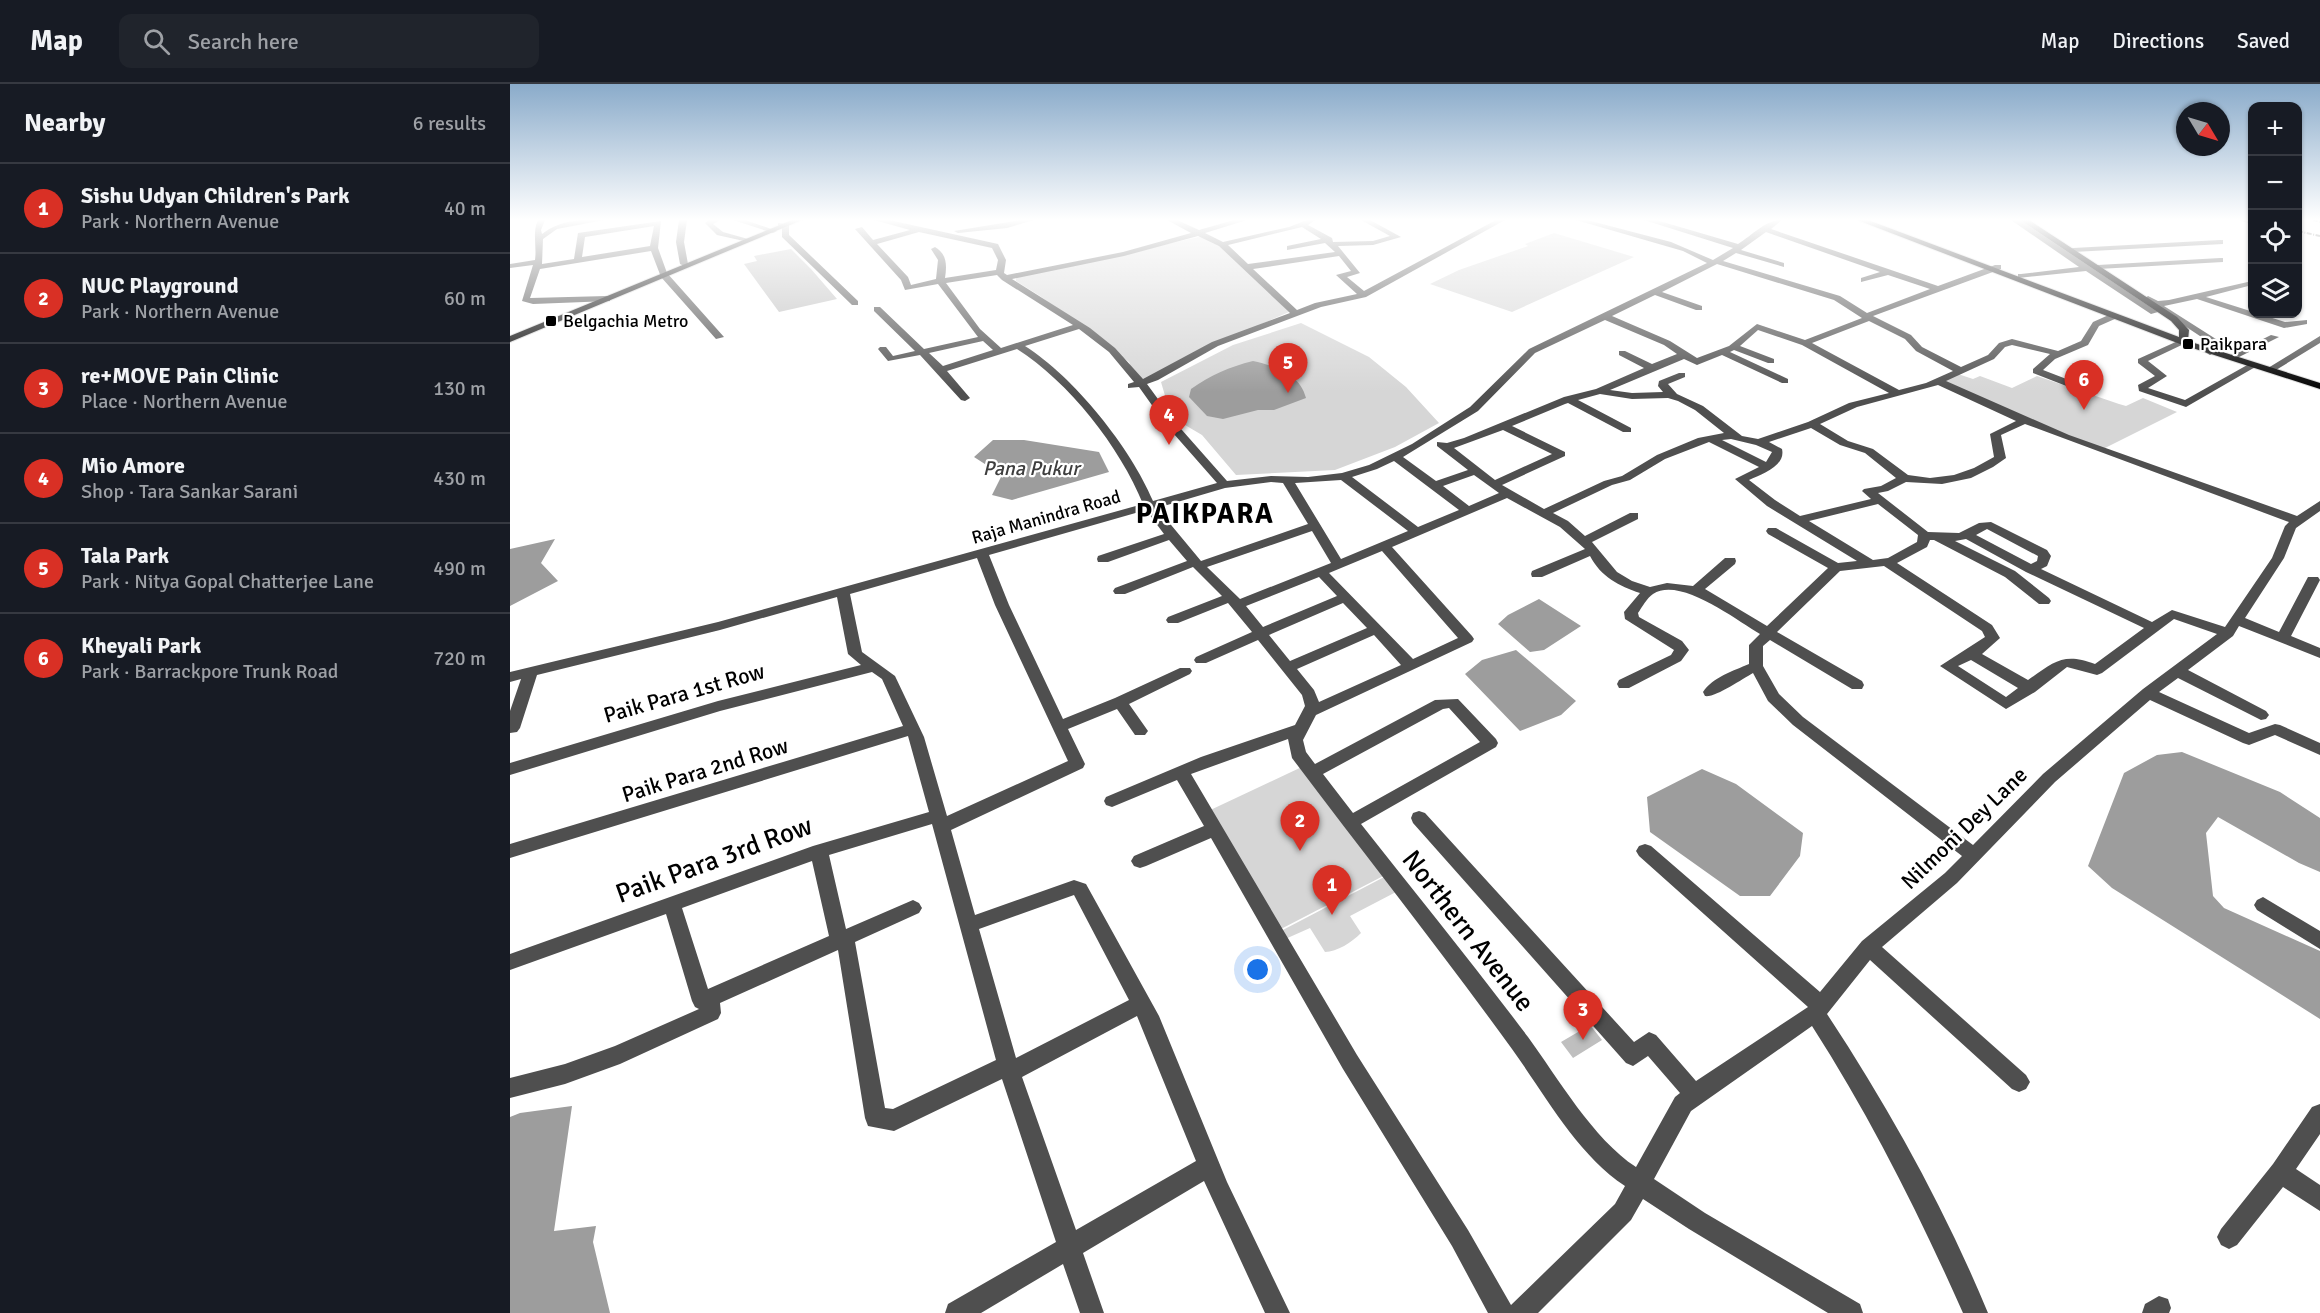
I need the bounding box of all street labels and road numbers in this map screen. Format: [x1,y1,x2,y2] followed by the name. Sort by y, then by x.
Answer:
[969,485,1123,549] street label: Raja Manindra Road
[600,657,768,729] street label: Paik Para 1st Row
[619,732,792,808] street label: Paik Para 2nd Row
[1895,761,2033,895] street label: Nilmoni Dey Lane
[611,809,817,911] street label: Paik Para 3rd Row
[1395,844,1541,1018] street label: Northern Avenue

